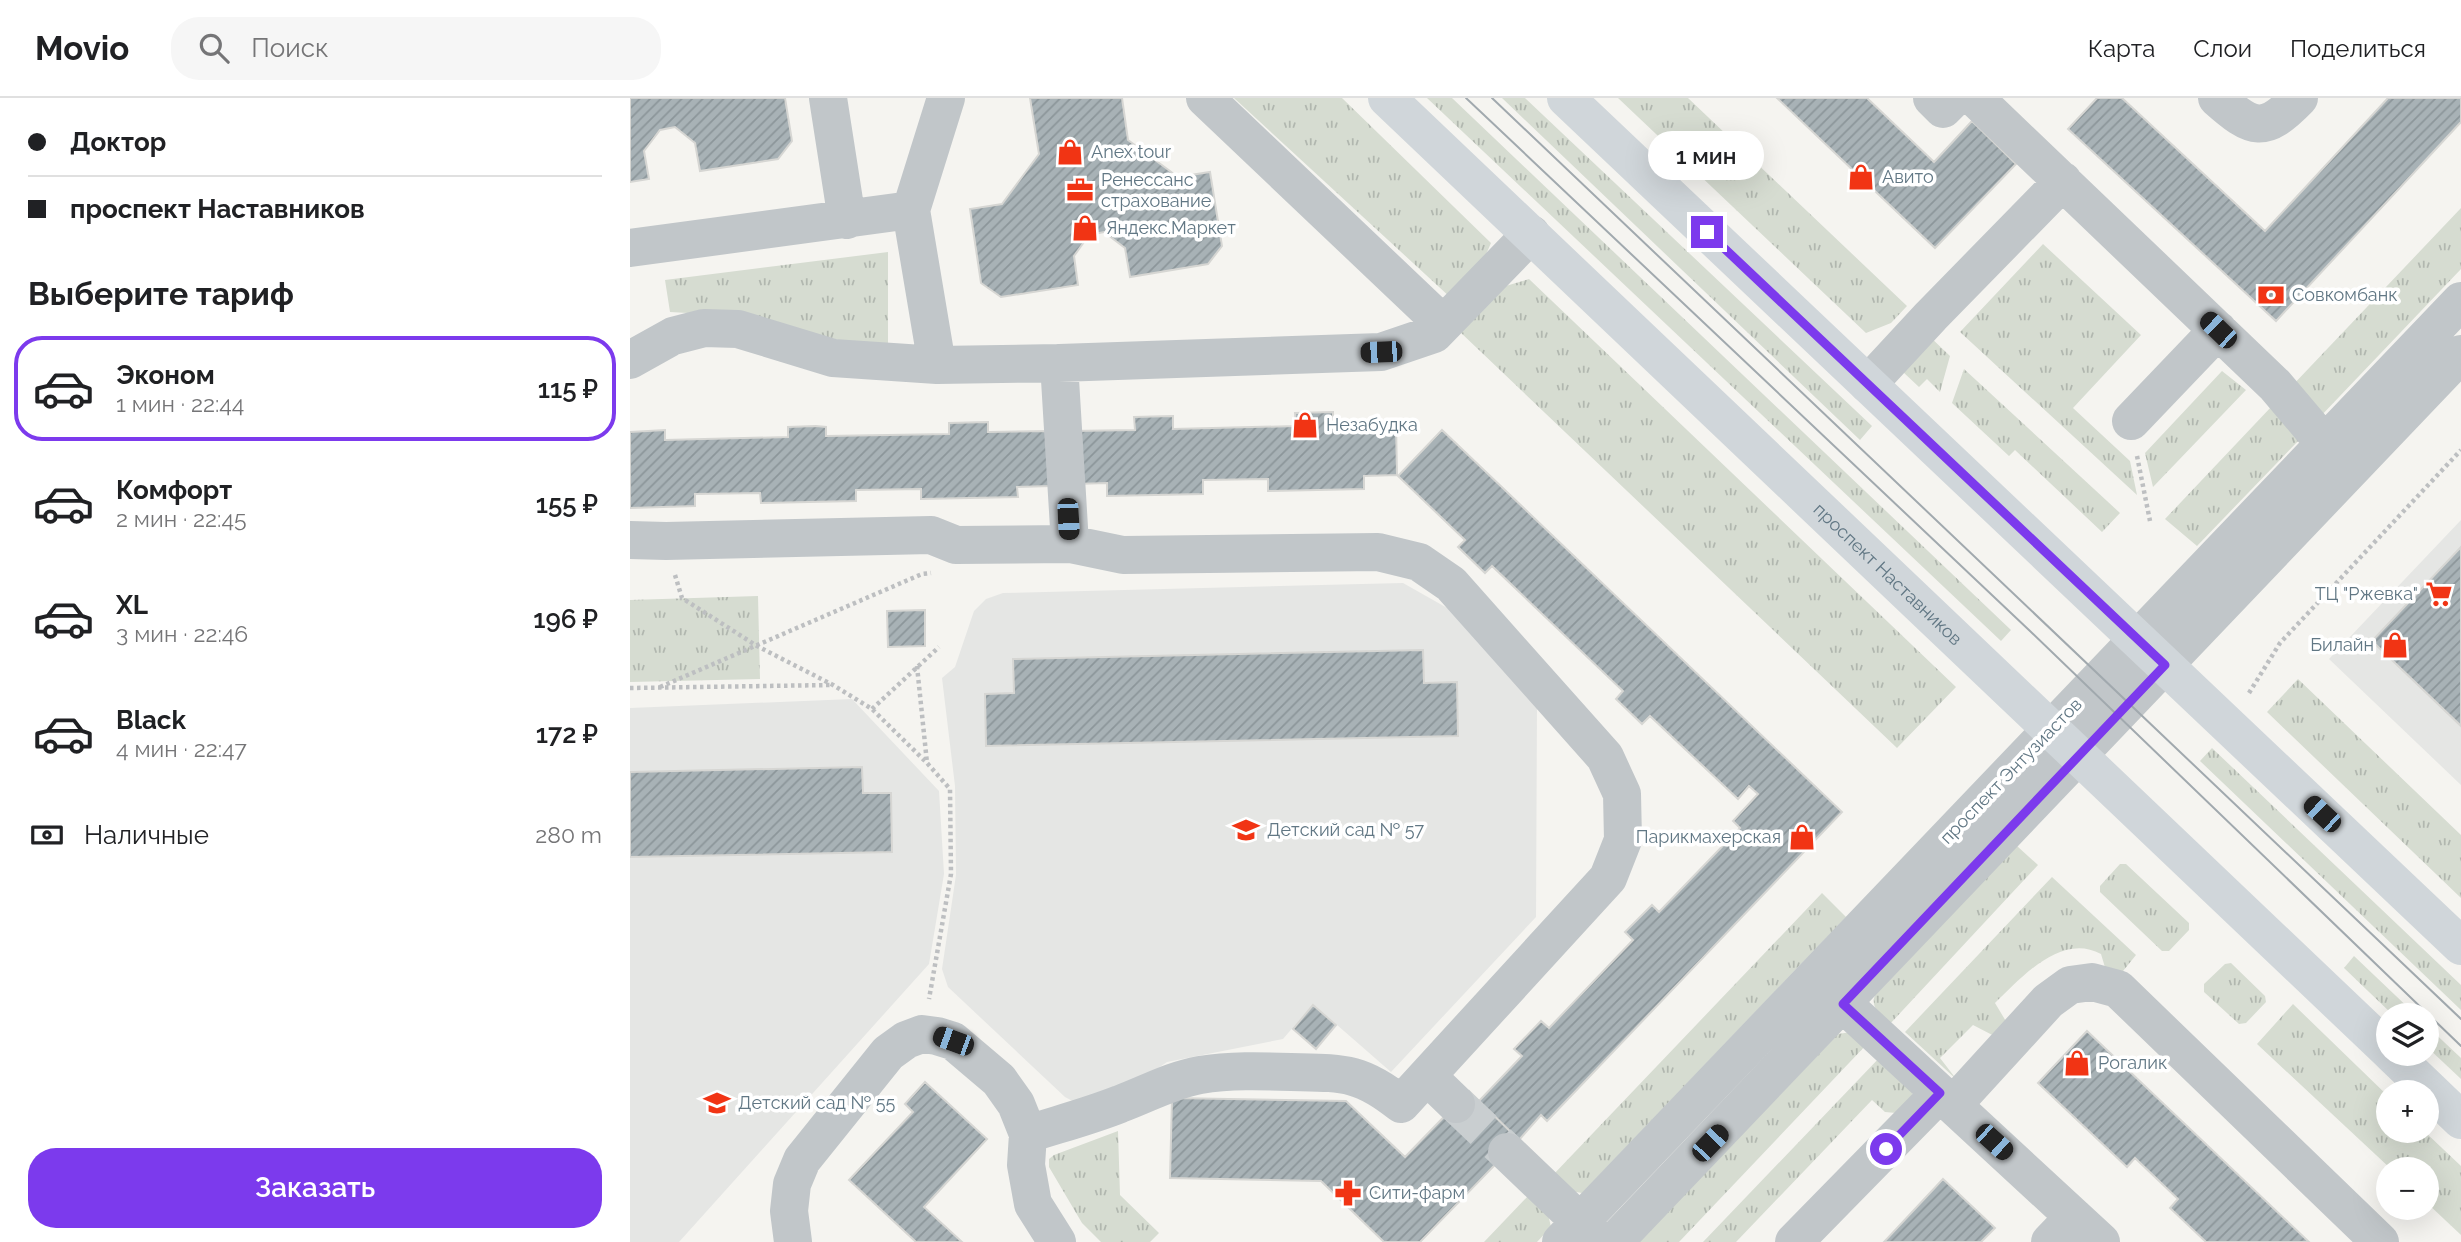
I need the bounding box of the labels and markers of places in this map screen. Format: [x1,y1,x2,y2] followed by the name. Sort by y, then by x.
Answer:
[1055,137,1085,167] shop icon: Anex tour
[1091,141,1172,162] place label: Anex tour
[1846,162,1876,192] shop icon: Авито
[1882,166,1934,187] place label: Авито
[1101,169,1212,211] place label: Ренессанс страхование
[1065,175,1095,205] office icon: Ренессанс страхование
[1070,213,1100,243] shop icon: Яндекс.Маркет
[1106,217,1236,238] place label: Яндекс.Маркет
[2256,280,2286,310] bank icon: Совкомбанк
[2292,284,2398,305] place label: Совкомбанк
[1290,410,1320,440] shop icon: Незабудка
[1326,414,1418,435] place label: Незабудка
[2424,579,2454,609] supermarket icon: ТЦ "Ржевка"
[2315,583,2418,604] place label: ТЦ "Ржевка"
[2380,630,2410,660] shop icon: Билайн
[2310,634,2374,655] place label: Билайн
[1231,815,1261,845] school or university icon: Детский сад № 57
[1267,819,1424,840] place label: Детский сад № 57
[1787,822,1817,852] shop icon: Парикмахерская
[1636,826,1781,847] place label: Парикмахерская
[2062,1048,2092,1078] shop icon: Рогалик
[2098,1052,2167,1073] place label: Рогалик
[702,1088,732,1118] school or university icon: Детский сад № 55
[738,1092,895,1113] place label: Детский сад № 55
[1333,1178,1363,1208] pharmacy icon: Сити-фарм
[1369,1182,1465,1203] place label: Сити-фарм

